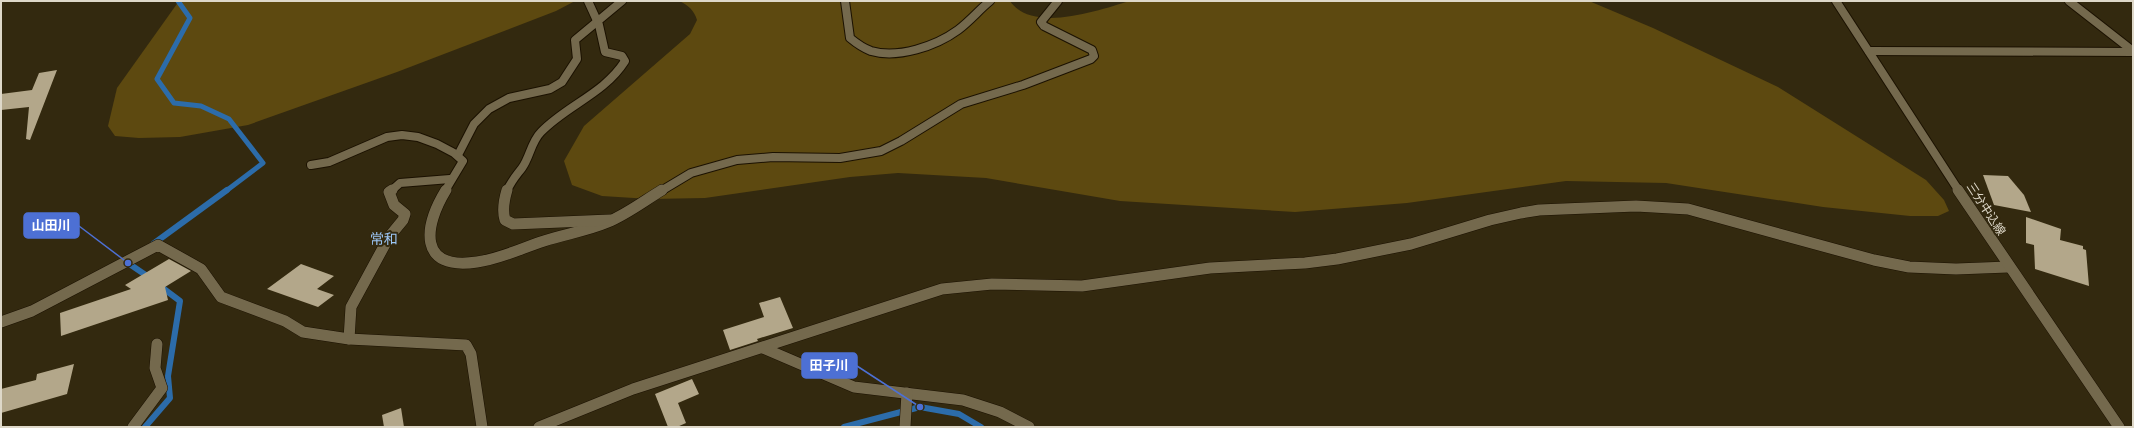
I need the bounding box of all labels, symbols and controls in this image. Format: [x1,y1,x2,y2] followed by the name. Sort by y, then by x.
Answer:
[1964,180,2008,238] street label: 三分中込線
[24,213,79,238] callout: 山田川
[31,218,71,233] text: 山田川
[370,231,398,247] district label: 常和
[802,353,857,378] callout: 田子川
[809,358,849,373] text: 田子川

